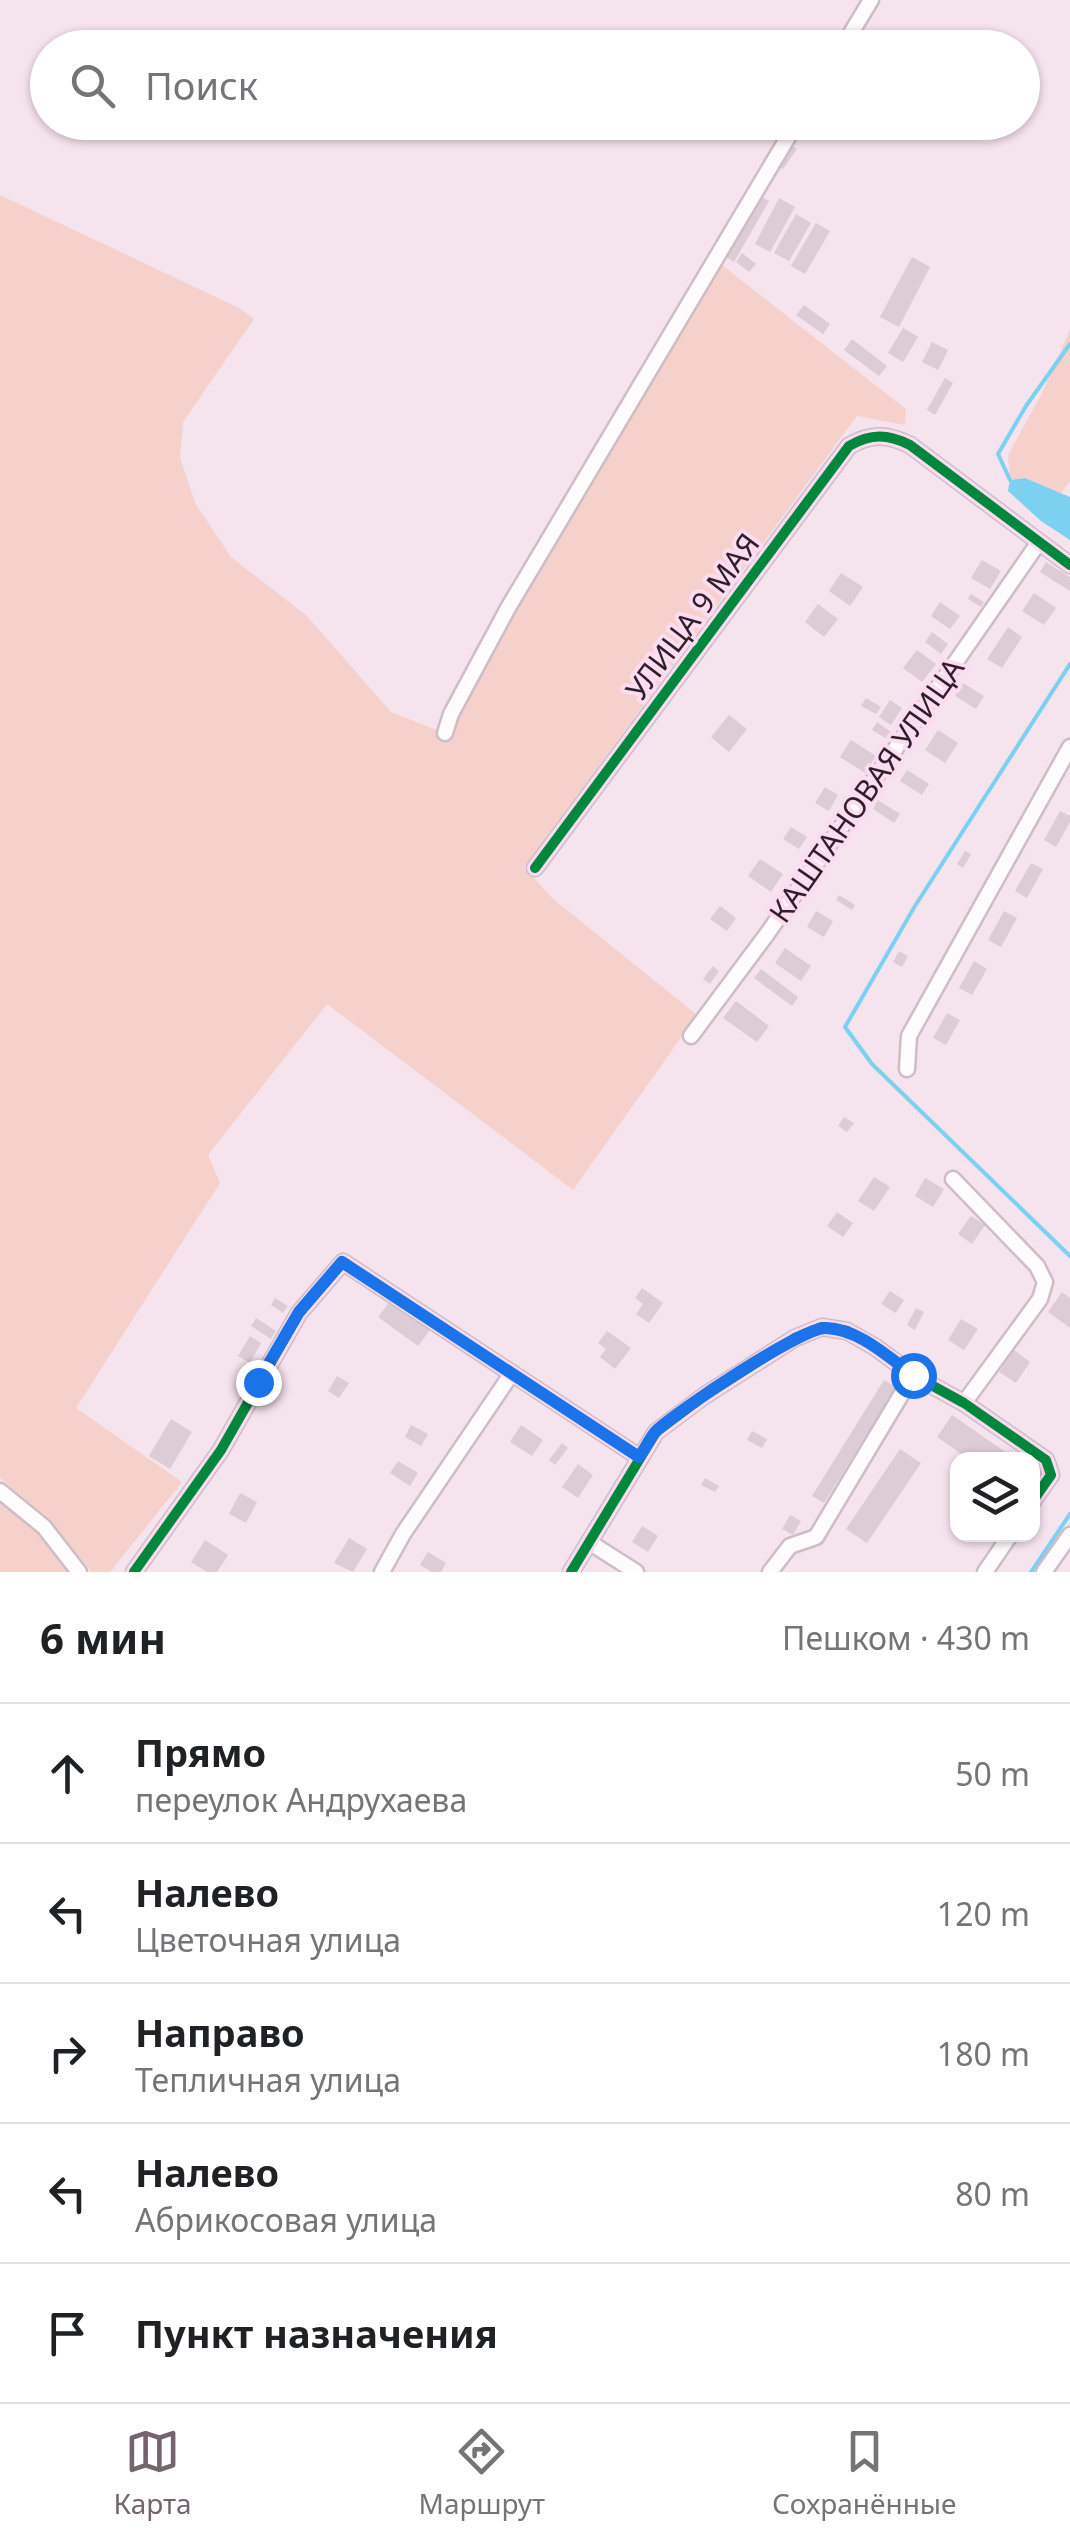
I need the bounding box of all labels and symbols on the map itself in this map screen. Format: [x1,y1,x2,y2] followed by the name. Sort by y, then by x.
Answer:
[616,524,768,708] street label: УЛИЦА 9 МАЯ
[759,649,973,930] street label: КАШТАНОВАЯ УЛИЦА
[891,1353,937,1399] route start
[236,1360,282,1406] route end

